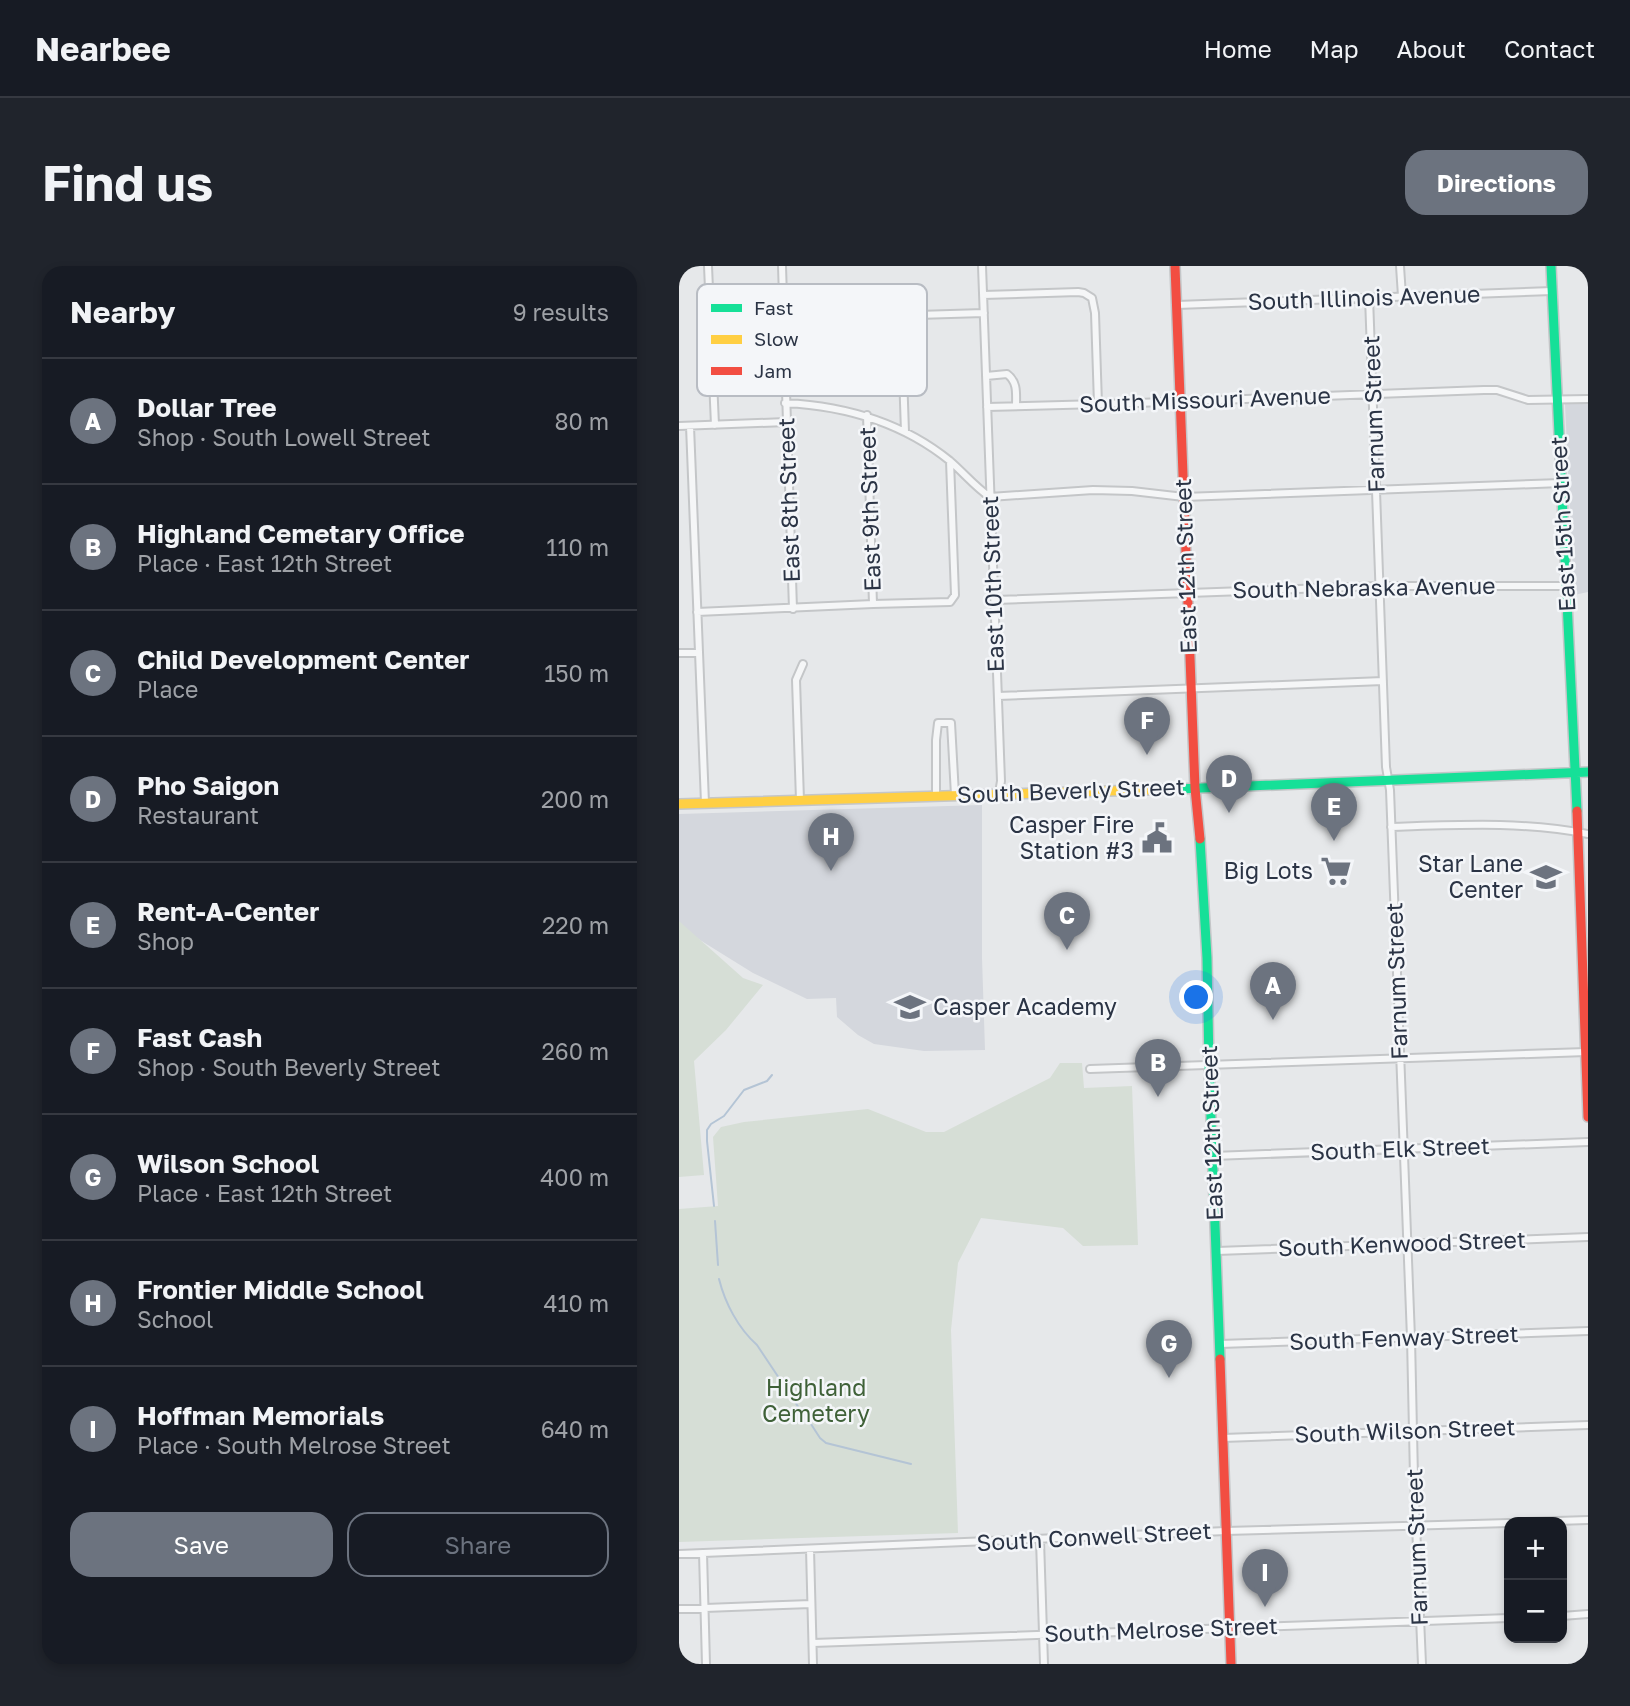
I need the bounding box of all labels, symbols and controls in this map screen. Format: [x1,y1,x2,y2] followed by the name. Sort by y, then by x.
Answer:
[35,29,171,68] text: Nearbee
[1204,34,1272,63] text: Home
[1310,34,1359,63] text: Map
[1397,34,1466,63] text: About
[1504,34,1595,63] text: Contact
[1405,150,1588,215] button: Directions
[42,153,213,212] text: Find us
[1247,279,1481,315] street label: South Illinois Avenue
[697,284,927,396] legend
[70,294,175,330] text: Nearby
[754,296,793,319] text: Fast
[513,298,609,326] text: 9 results
[754,327,799,350] text: Slow
[1356,335,1390,493] street label: Farnum Street
[754,359,792,382] text: Jam
[1079,381,1331,417] street label: South Missouri Avenue
[137,392,277,423] text: Dollar Tree
[85,407,101,435] text: A
[555,407,609,435] text: 80 m
[771,417,805,583] street label: East 8th Street
[137,423,430,451] text: Shop · South Lowell Street
[852,426,886,592] street label: East 9th Street
[1543,436,1581,612] street label: East 15th Street
[1168,478,1202,654] street label: East 12th Street
[975,495,1009,673] street label: East 10th Street
[137,518,465,549] text: Highland Cemetary Office
[85,533,101,561] text: B
[546,533,609,561] text: 110 m
[137,549,392,577] text: Place · East 12th Street
[1232,571,1496,603] street label: South Nebraska Avenue
[137,644,470,675] text: Child Development Center
[85,659,101,687] text: C
[544,659,609,687] text: 150 m
[137,675,198,703] text: Place
[1124,697,1170,755] pin: F
[1206,755,1252,813] pin: D
[137,770,279,801] text: Pho Saigon
[956,772,1185,808] street label: South Beverly Street
[1311,783,1357,841] pin: E
[85,785,101,813] text: D
[541,785,609,813] text: 200 m
[137,801,259,829] text: Restaurant
[1009,810,1134,864] place label: Casper Fire Station #3
[808,813,854,871] pin: H
[1140,821,1174,855] public building icon: Casper Fire Station #3
[1418,849,1523,903] place label: Star Lane Center
[1319,854,1353,888] supermarket icon: Big Lots
[1223,856,1313,884] place label: Big Lots
[1529,860,1563,894] school or university icon: Star Lane Center
[1044,892,1090,950] pin: C
[137,896,319,927] text: Rent-A-Center
[1379,902,1413,1060] street label: Farnum Street
[86,911,100,939] text: E
[542,911,609,939] text: 220 m
[137,927,194,955] text: Shop
[1250,962,1296,1020] pin: A
[1179,980,1213,1014] your location
[893,990,927,1024] school or university icon: Casper Academy
[933,992,1117,1020] place label: Casper Academy
[137,1022,262,1053] text: Fast Cash
[86,1037,100,1065] text: F
[541,1037,609,1065] text: 260 m
[1135,1039,1181,1097] pin: B
[1194,1045,1228,1221] street label: East 12th Street
[137,1053,440,1081] text: Shop · South Beverly Street
[1310,1131,1490,1165] street label: South Elk Street
[137,1148,319,1179] text: Wilson School
[85,1163,101,1191] text: G
[540,1163,609,1191] text: 400 m
[137,1179,392,1207] text: Place · East 12th Street
[1277,1225,1526,1261] street label: South Kenwood Street
[137,1274,424,1305] text: Frontier Middle School
[84,1289,102,1317] text: H
[543,1289,609,1317] text: 410 m
[137,1305,213,1333] text: School
[1289,1319,1519,1355] street label: South Fenway Street
[1146,1320,1192,1378] pin: G
[762,1373,870,1427] park label: Highland Cemetery
[137,1400,384,1431] text: Hoffman Memorials
[1294,1412,1516,1448] street label: South Wilson Street
[89,1415,97,1443] text: I
[541,1415,609,1443] text: 640 m
[137,1431,451,1459] text: Place · South Melrose Street
[1399,1468,1433,1626] street label: Farnum Street
[70,1512,333,1577] button: Save
[347,1512,609,1577] button: Share
[976,1516,1212,1556] street label: South Conwell Street
[1504,1517,1567,1643] map controls
[1504,1517,1567,1580] button: +
[1242,1549,1288,1607] pin: I
[1504,1580,1567,1643] button: −
[1044,1611,1278,1647] street label: South Melrose Street

